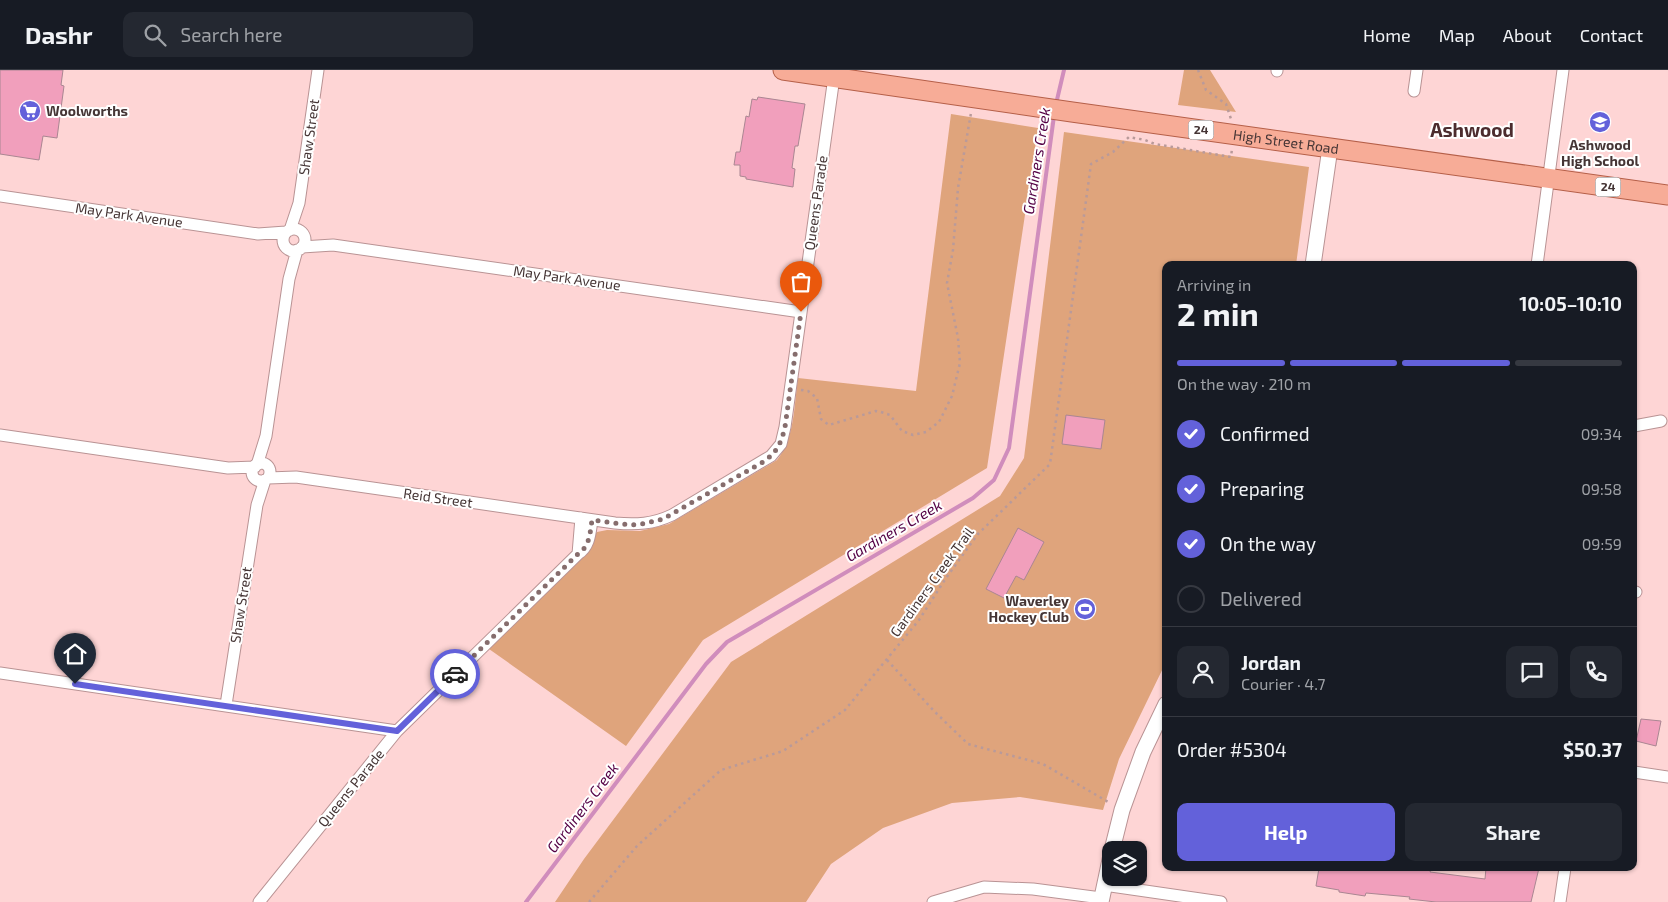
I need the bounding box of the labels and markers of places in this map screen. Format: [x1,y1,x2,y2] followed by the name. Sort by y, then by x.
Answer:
[18,99,42,123] supermarket icon: Woolworths
[46,102,128,119] place label: Woolworths
[1588,110,1612,134] school or university icon: Ashwood High School
[1561,136,1639,169] place label: Ashwood High School
[780,261,822,312] pin
[988,592,1069,625] place label: Waverley Hockey Club
[1073,597,1097,621] sports icon: Waverley Hockey Club
[54,633,96,684] pin

